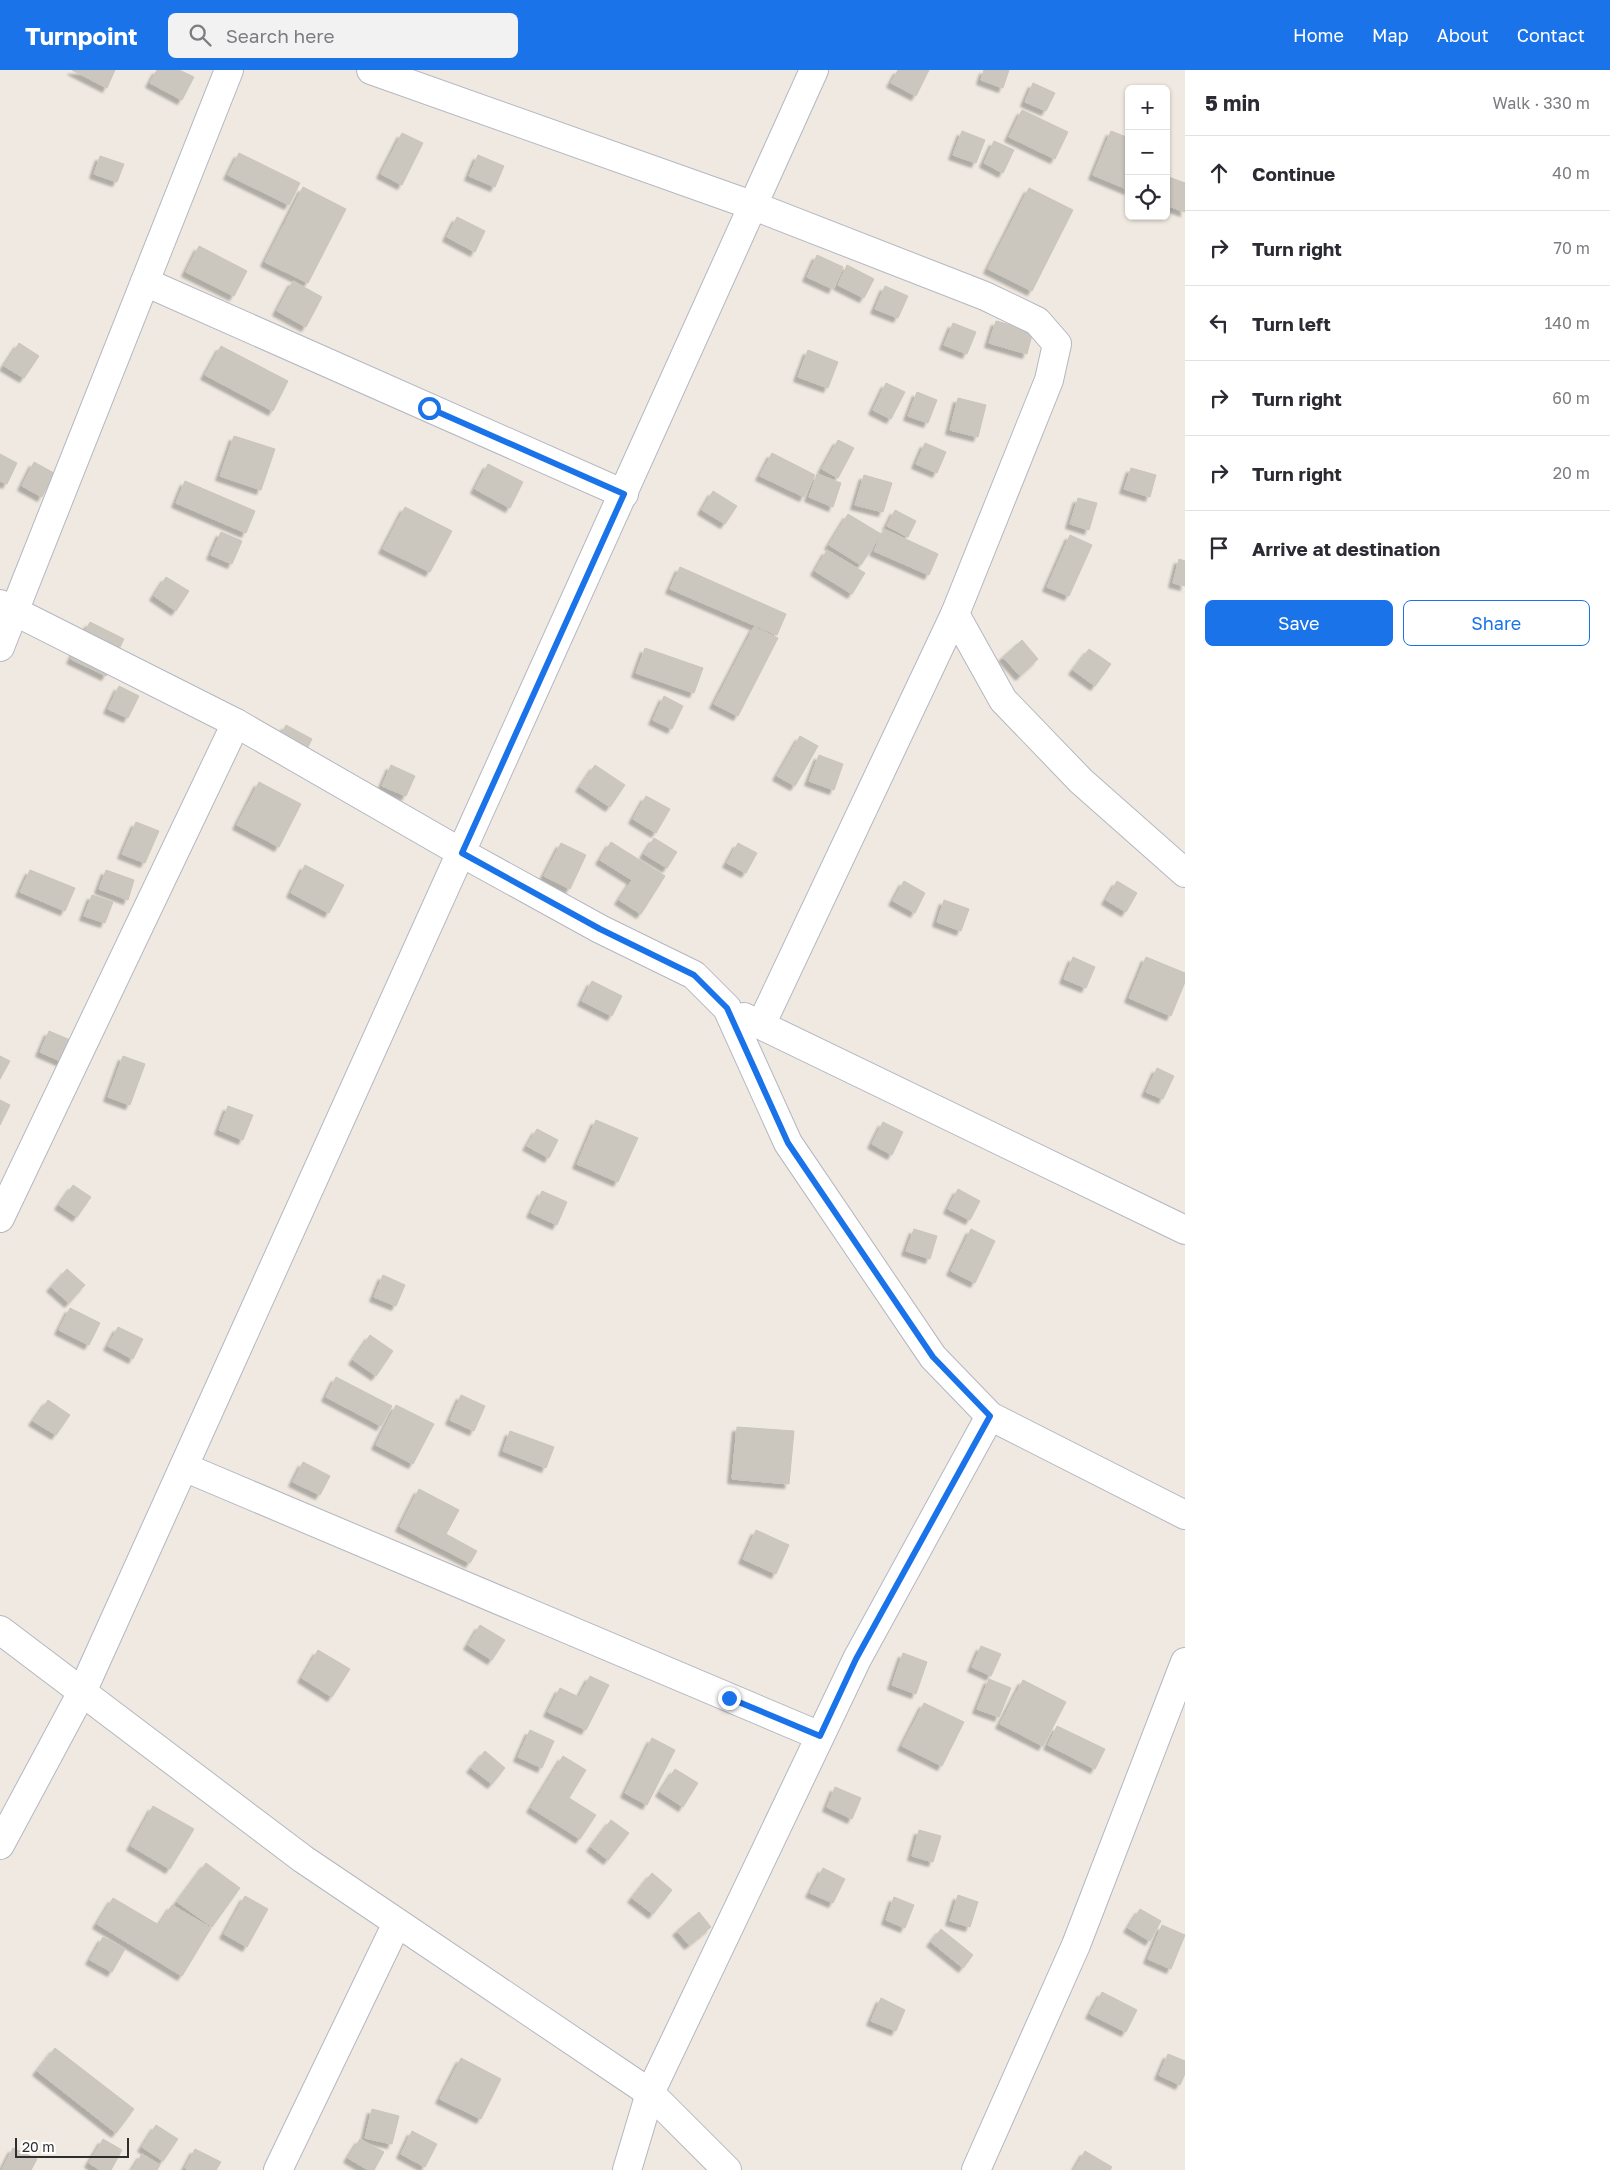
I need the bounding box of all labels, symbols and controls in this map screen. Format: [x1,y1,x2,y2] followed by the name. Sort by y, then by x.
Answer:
[168,13,518,58] search box
[25,21,138,50] text: Turnpoint
[186,21,214,49] icon: search
[226,24,335,47] text: Search here
[1293,24,1344,46] text: Home
[1372,24,1409,46] text: Map
[1437,24,1489,46] text: About
[1517,24,1585,46] text: Contact
[1125,85,1170,220] map controls
[1125,85,1170,130] button: +
[1205,90,1260,116] text: 5 min
[1492,93,1590,113] text: Walk · 330 m
[1125,130,1170,175] button: −
[1205,159,1233,187] icon: ahead
[1252,162,1335,185] text: Continue
[1552,163,1590,183] text: 40 m
[1125,175,1170,220] button: locate
[1205,234,1233,262] icon: right
[1252,237,1342,260] text: Turn right
[1553,238,1590,258] text: 70 m
[1205,309,1233,337] icon: left
[1252,312,1331,335] text: Turn left
[1544,313,1590,333] text: 140 m
[1205,384,1233,412] icon: right
[1252,387,1342,410] text: Turn right
[1552,388,1590,408] text: 60 m
[418,397,441,420] route start
[1205,459,1233,487] icon: right
[1252,462,1342,485] text: Turn right
[1553,463,1590,483] text: 20 m
[1205,534,1233,562] icon: arrive
[1252,537,1440,560] text: Arrive at destination
[1205,600,1393,646] button: Save
[1403,600,1590,646] button: Share
[718,1687,741,1710] route end
[15,2135,129,2158] scale bar
[22,2138,55,2155] text: 20 m

